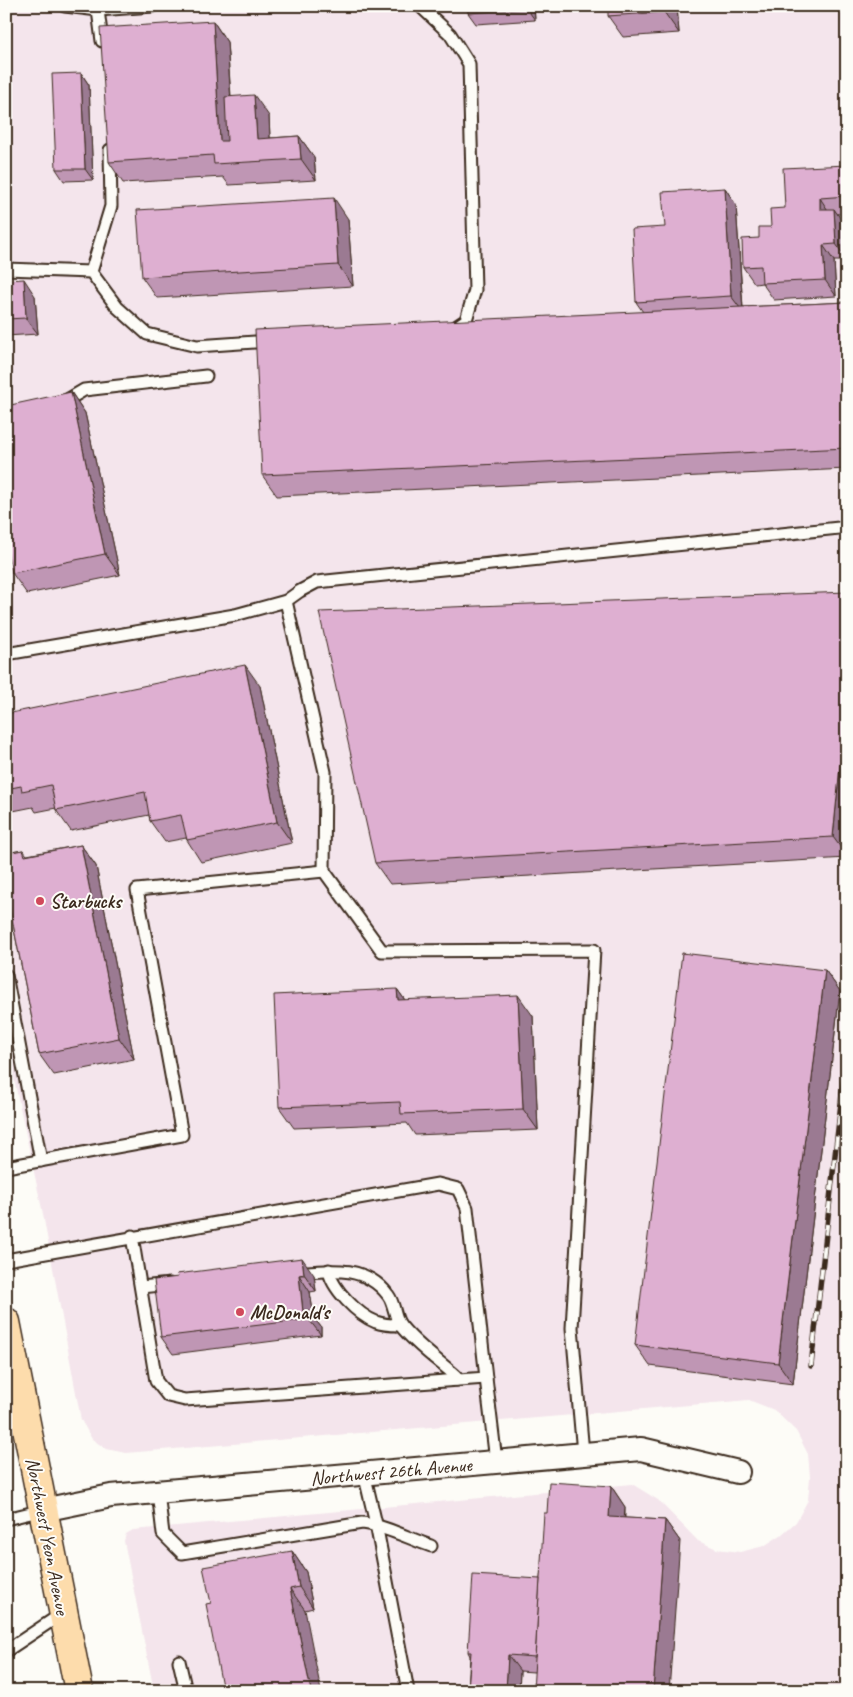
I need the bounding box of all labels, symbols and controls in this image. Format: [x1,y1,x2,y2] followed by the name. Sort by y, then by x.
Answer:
[50,889,123,914] place label: Starbucks
[34,895,46,907] marker: Starbucks
[250,1300,331,1325] place label: McDonald's
[234,1306,246,1318] marker: McDonald's
[309,1452,474,1491] street label: Northwest 26th Avenue
[20,1455,75,1618] street label: Northwest Yeon Avenue

